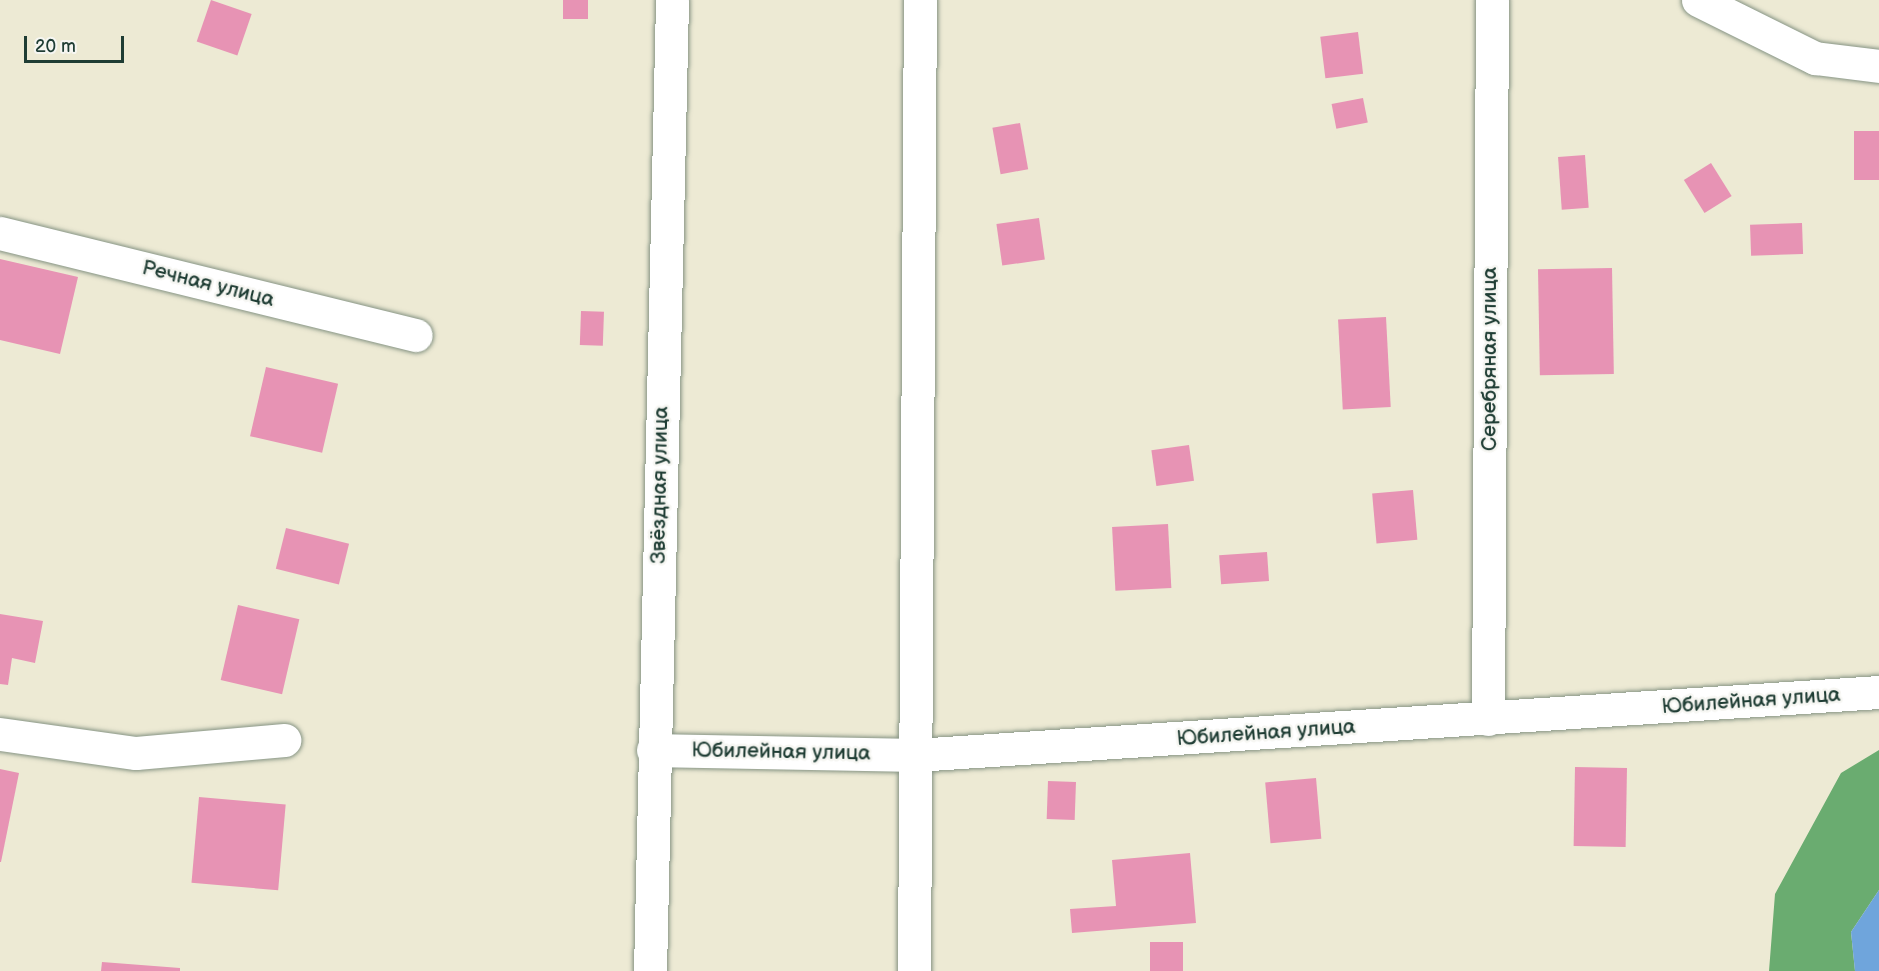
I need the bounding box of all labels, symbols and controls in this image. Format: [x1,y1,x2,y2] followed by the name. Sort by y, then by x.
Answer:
[27,24,128,62] scale bar
[35,36,76,57] text: 20 m
[139,255,277,313] street label: Речная улица
[1477,267,1503,451] street label: Серебряная улица
[646,406,674,564] street label: Звёздная улица
[1661,682,1841,720] street label: Юбилейная улица
[1176,714,1356,752] street label: Юбилейная улица
[691,738,871,766] street label: Юбилейная улица

